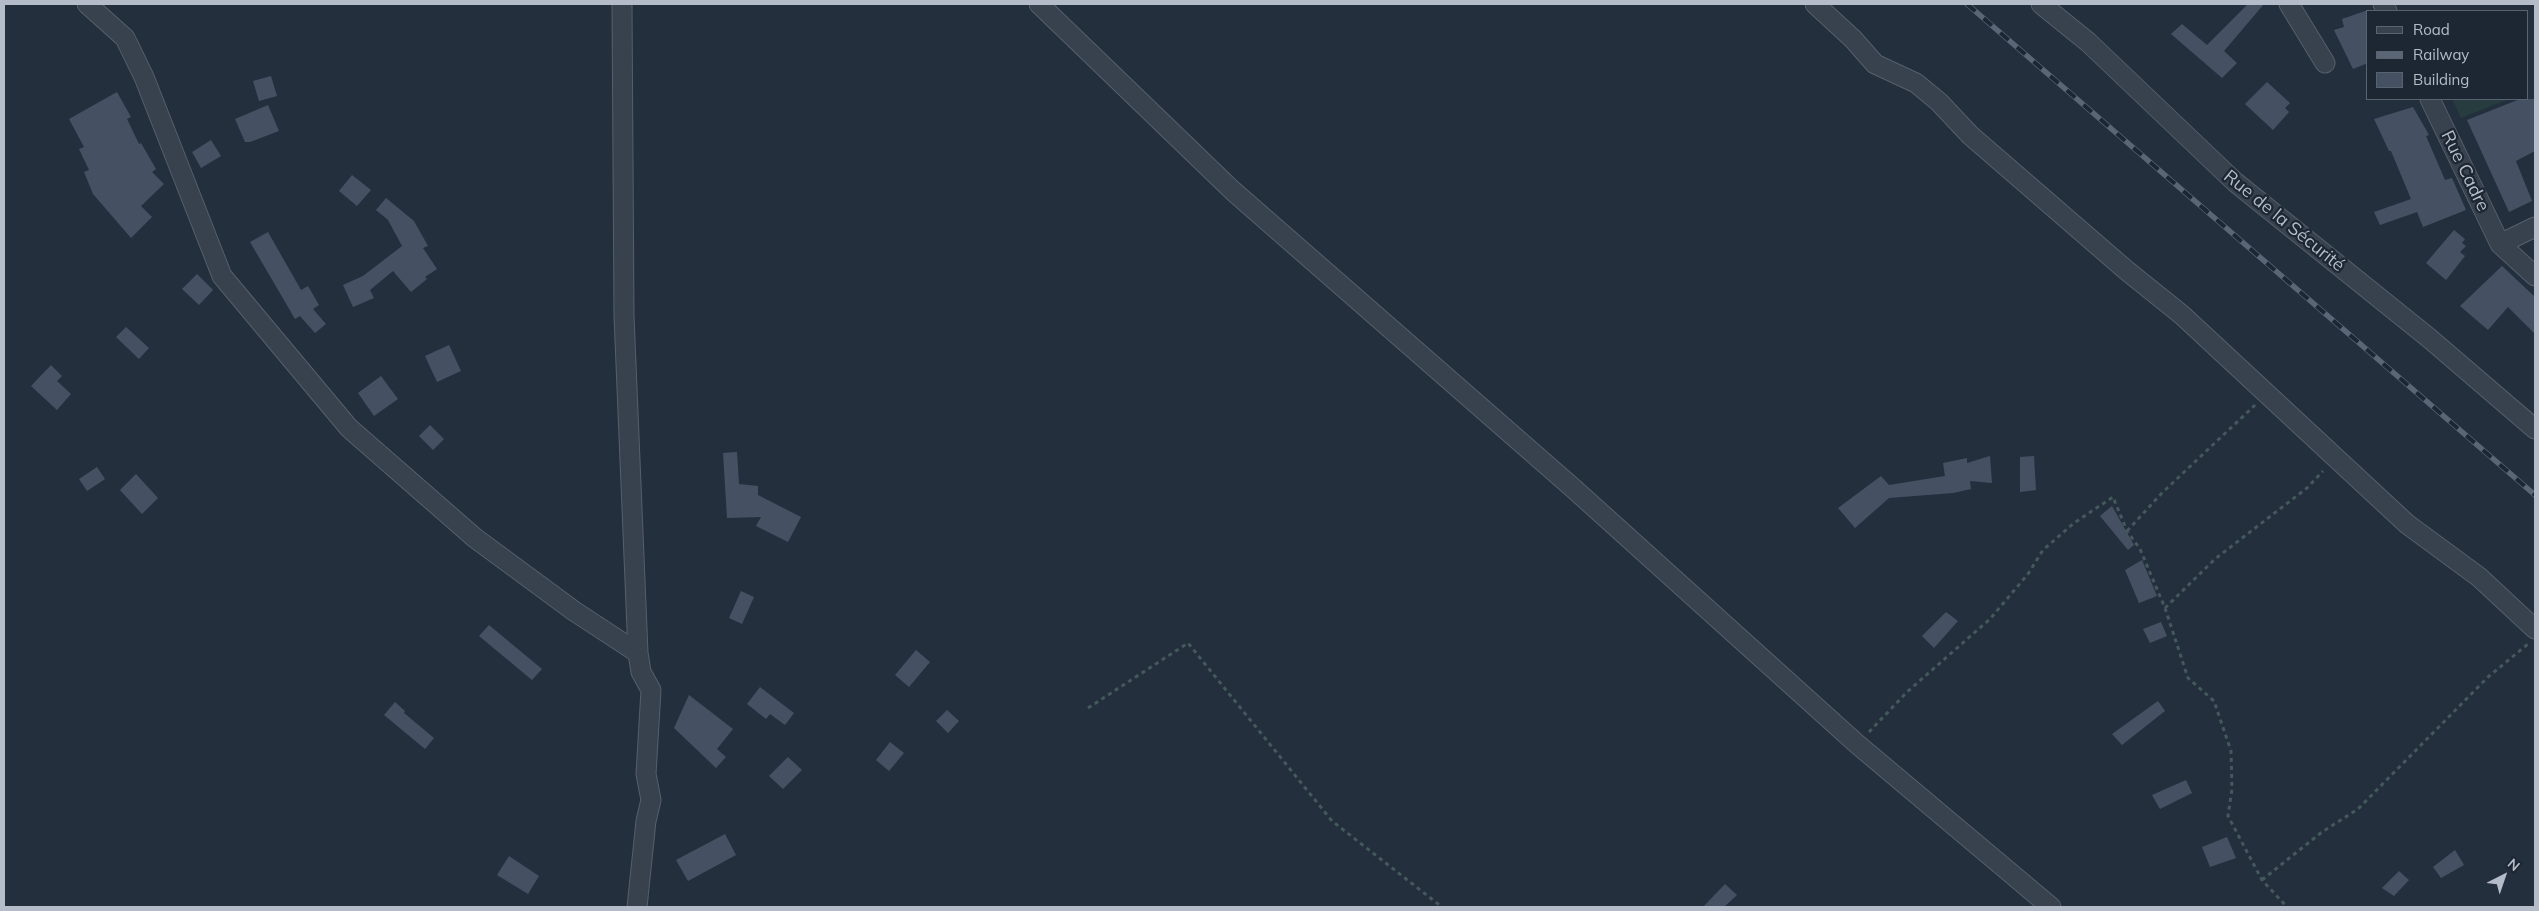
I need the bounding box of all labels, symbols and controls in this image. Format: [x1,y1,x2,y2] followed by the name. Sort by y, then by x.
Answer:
[2366,10,2529,100] legend
[2413,20,2450,39] text: Road
[2413,45,2469,64] text: Railway
[2413,70,2469,89] text: Building
[2436,127,2494,215] street label: Rue Cadre
[2219,166,2349,276] street label: Rue de la Sécurité
[2479,851,2529,901] north arrow
[2504,854,2524,875] text: N

